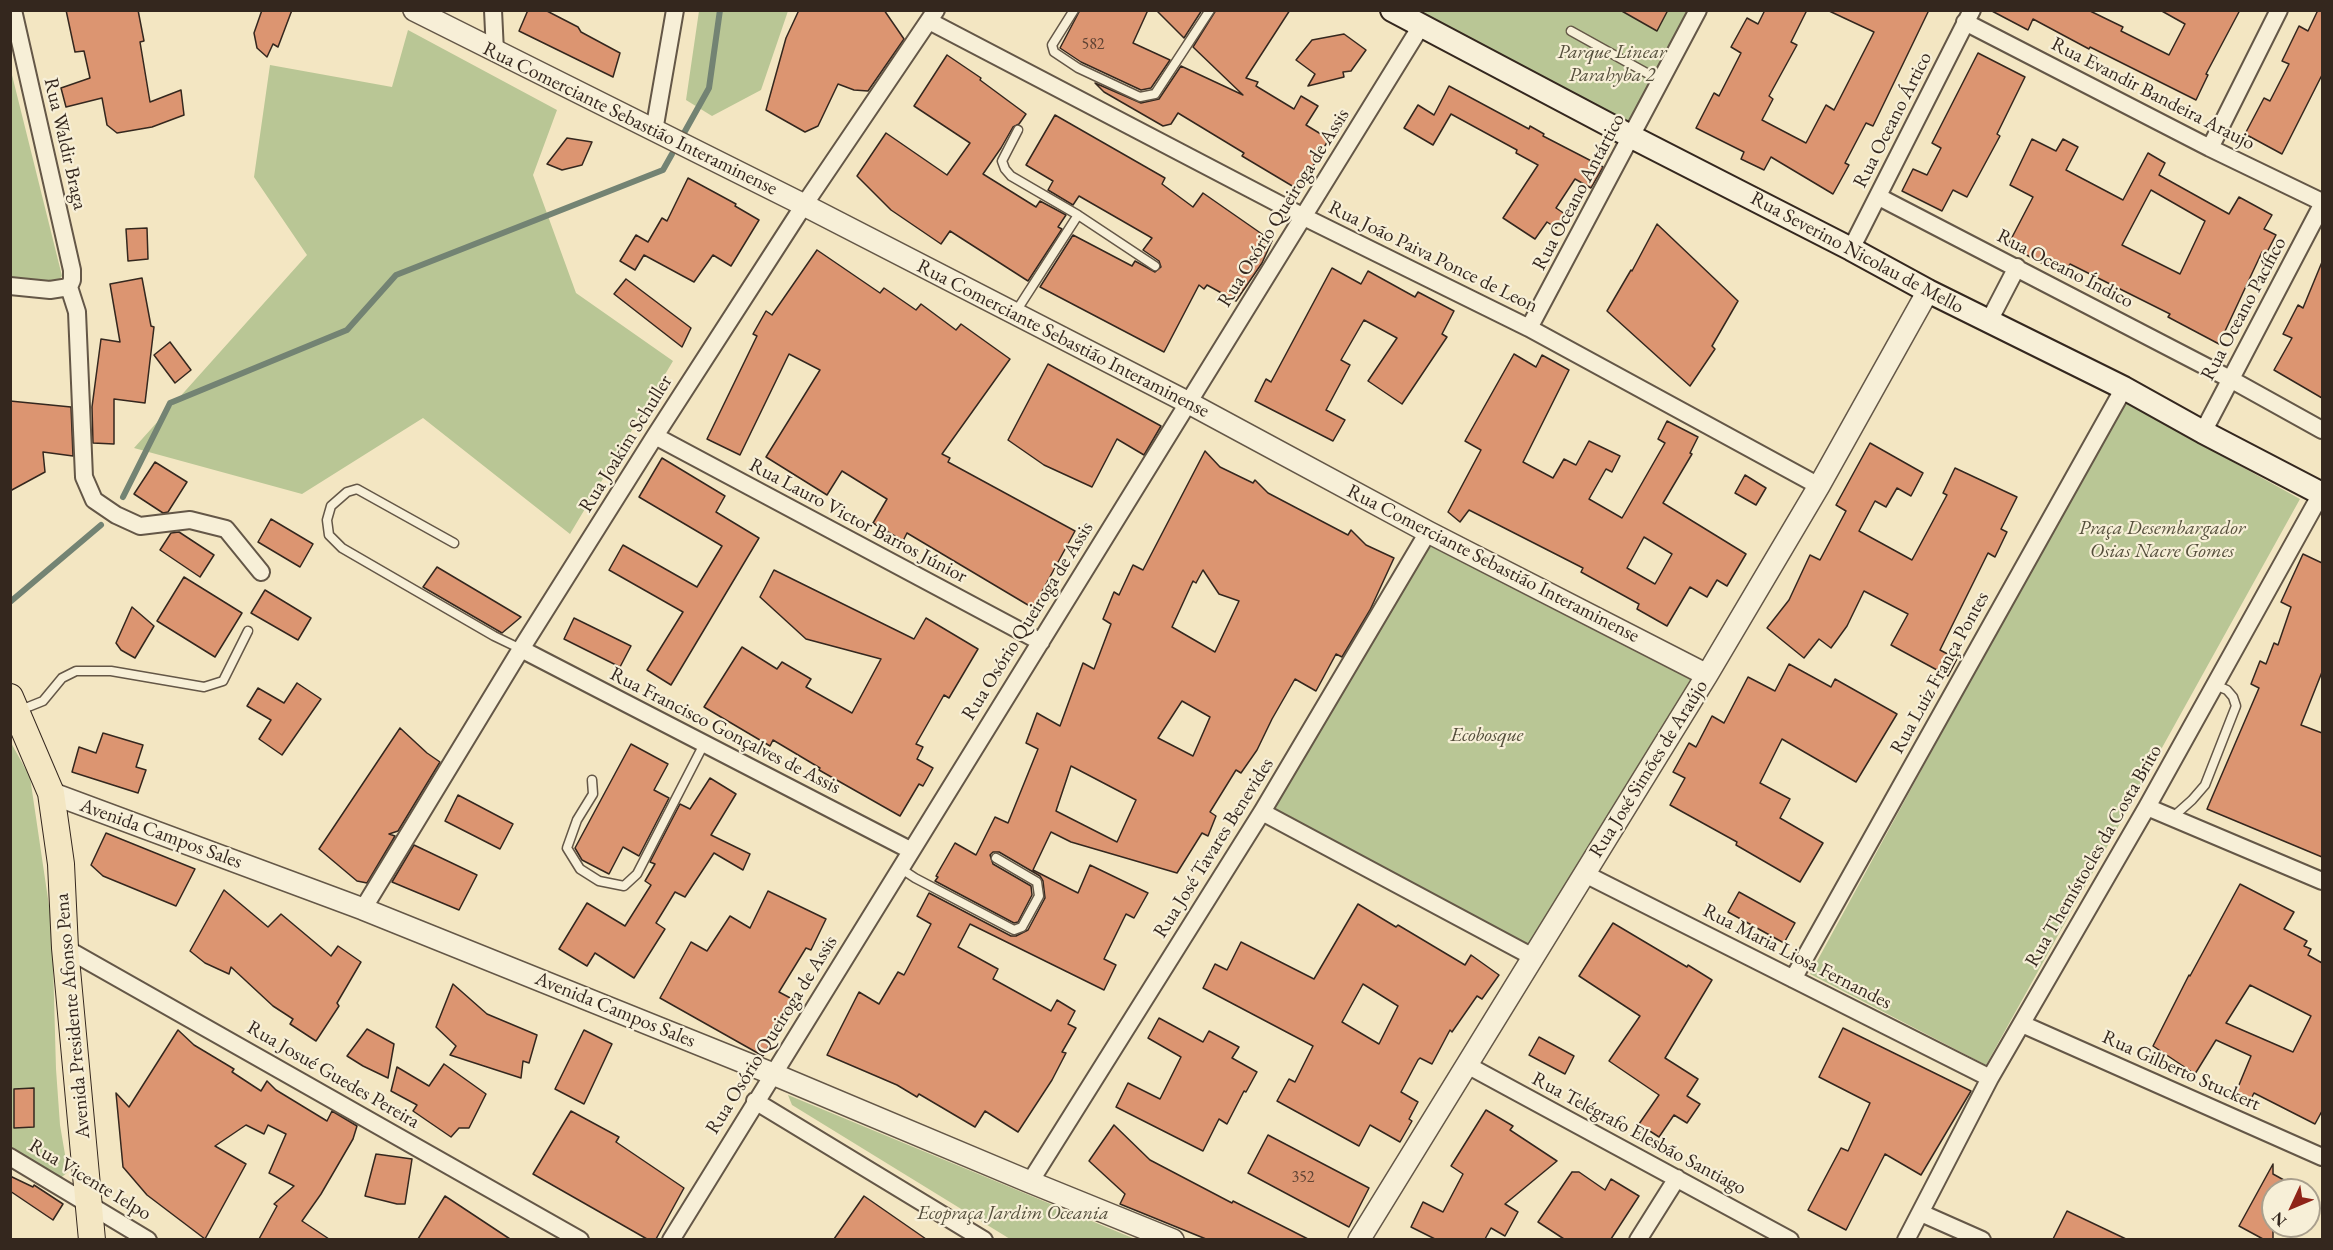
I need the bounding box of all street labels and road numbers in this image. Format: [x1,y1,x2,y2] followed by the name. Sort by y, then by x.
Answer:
[2047,32,2259,156] street label: Rua Evandir Bandeira Araujo
[479,37,781,201] street label: Rua Comerciante Sebastião Interaminense
[1848,48,1938,192] street label: Rua Oceano Ártico
[38,76,92,212] street label: Rua Waldir Braga
[1213,104,1355,312] street label: Rua Osório Queiroga de Assis
[1528,109,1630,275] street label: Rua Oceano Antártico
[1746,186,1968,320] street label: Rua Severino Nicolau de Mello
[1324,196,1542,318] street label: Rua João Paiva Ponce de Leon
[1993,224,2137,314] street label: Rua Oceano Índico
[2196,233,2292,385] street label: Rua Oceano Pacífico
[913,255,1213,423] street label: Rua Comerciante Sebastião Interaminense
[574,371,678,517] street label: Rua Joakim Schuller
[745,453,971,589] street label: Rua Lauro Victor Barros Júnior
[1343,480,1643,648] street label: Rua Comerciante Sebastião Interaminense
[957,517,1099,725] street label: Rua Osório Queiroga de Assis
[1885,588,1995,758] street label: Rua Luiz França Pontes
[606,662,844,800] street label: Rua Francisco Gonçalves de Assis
[1584,676,1714,862] street label: Rua José Simões de Araújo
[2020,740,2168,972] street label: Rua Themístocles da Costa Brito
[1149,753,1279,943] street label: Rua José Tavares Benevides
[77,794,245,874] street label: Avenida Campos Sales
[50,892,96,1140] street label: Avenida Presidente Afonso Pena
[1699,899,1895,1015] street label: Rua Maria Liosa Fernandes
[701,931,843,1139] street label: Rua Osório Queiroga de Assis
[531,967,699,1053] street label: Avenida Campos Sales
[242,1016,424,1134] street label: Rua Josué Guedes Pereira
[2098,1025,2264,1117] street label: Rua Gilberto Stuckert
[1528,1067,1750,1201] street label: Rua Telégrafo Elesbão Santiago
[24,1134,156,1226] street label: Rua Vicente Ielpo

